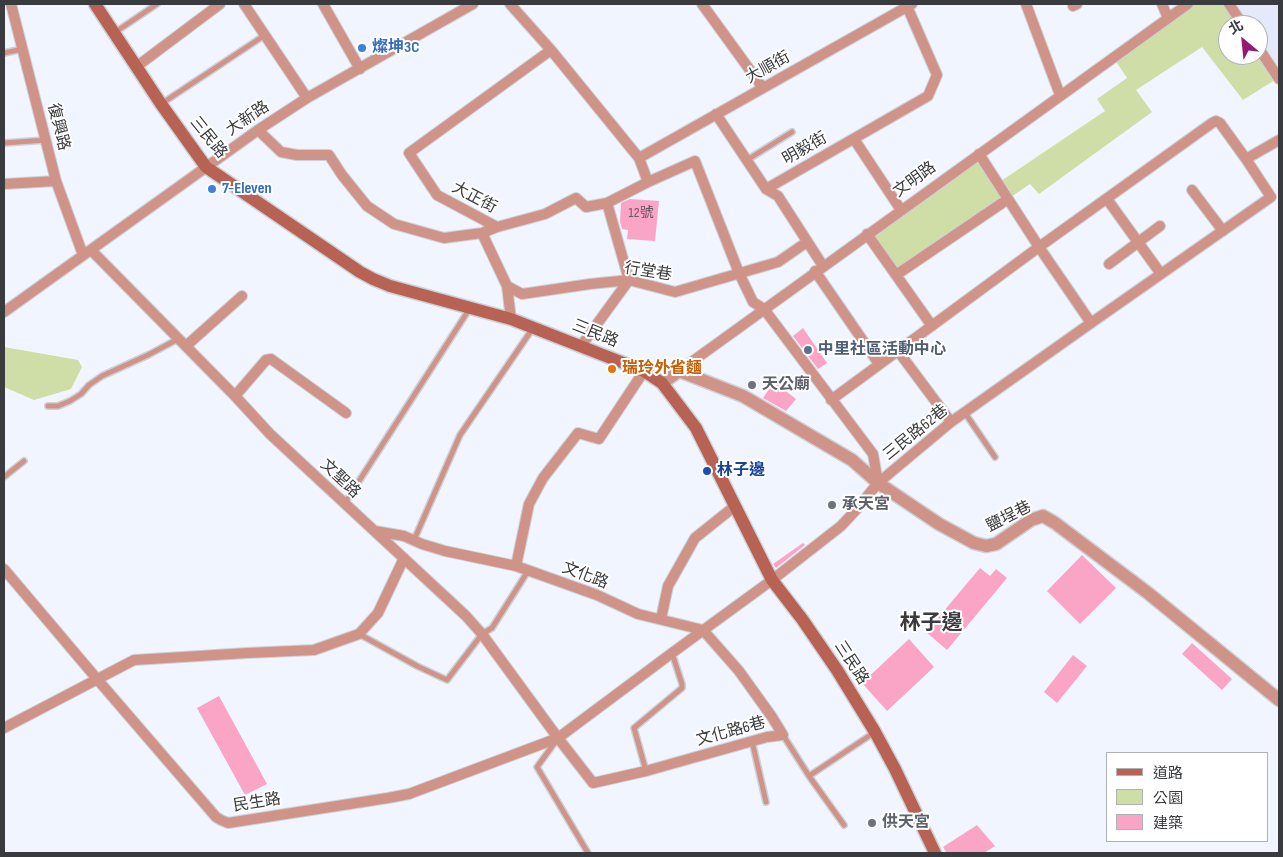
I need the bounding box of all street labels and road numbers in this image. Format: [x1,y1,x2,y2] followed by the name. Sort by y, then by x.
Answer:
[742,48,794,88] street label: 大順街
[223,98,273,140] street label: 大新路
[43,101,73,153] street label: 復興路
[185,113,231,163] street label: 三民路
[779,129,831,169] street label: 明毅街
[890,158,940,202] street label: 文明路
[448,178,500,218] street label: 大正街
[623,259,673,285] street label: 行堂巷
[569,316,621,352] street label: 三民路
[880,401,952,465] street label: 三民路62巷
[316,456,364,502] street label: 文聖路
[983,498,1035,536] street label: 鹽埕巷
[559,558,611,594] street label: 文化路
[830,638,872,688] street label: 三民路
[694,714,768,750] street label: 文化路6巷
[232,790,282,816] street label: 民生路

